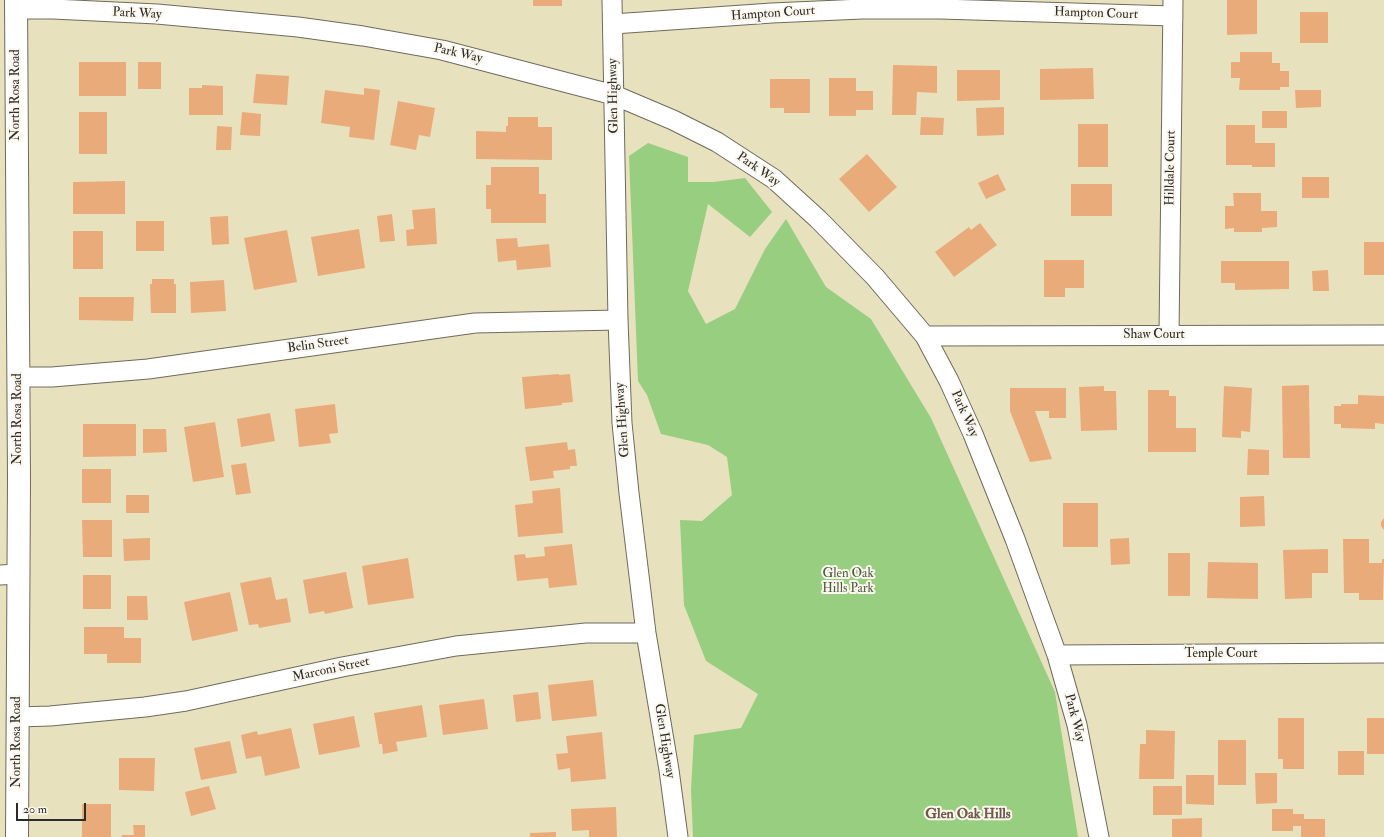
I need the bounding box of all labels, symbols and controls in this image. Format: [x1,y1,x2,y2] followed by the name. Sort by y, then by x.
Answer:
[731,3,815,25] street label: Hampton Court
[112,5,162,23] street label: Park Way
[1054,5,1138,23] street label: Hampton Court
[432,41,484,67] street label: Park Way
[8,49,24,141] street label: North Rosa Road
[606,58,622,134] street label: Glen Highway
[1163,130,1179,206] street label: Hilldale Court
[733,149,783,191] street label: Park Way
[1123,327,1185,343] street label: Shaw Court
[286,333,350,357] street label: Belin Street
[10,373,26,465] street label: North Rosa Road
[613,382,633,458] street label: Glen Highway
[947,388,981,440] street label: Park Way
[822,566,874,597] park label: Glen Oak Hills Park
[1185,646,1257,662] street label: Temple Court
[291,654,371,686] street label: Marconi Street
[1060,692,1088,744] street label: Park Way
[9,696,25,788] street label: North Rosa Road
[650,703,678,779] street label: Glen Highway
[18,795,88,821] scale bar
[23,802,47,817] text: 20 m
[925,807,1011,823] district label: Glen Oak Hills

